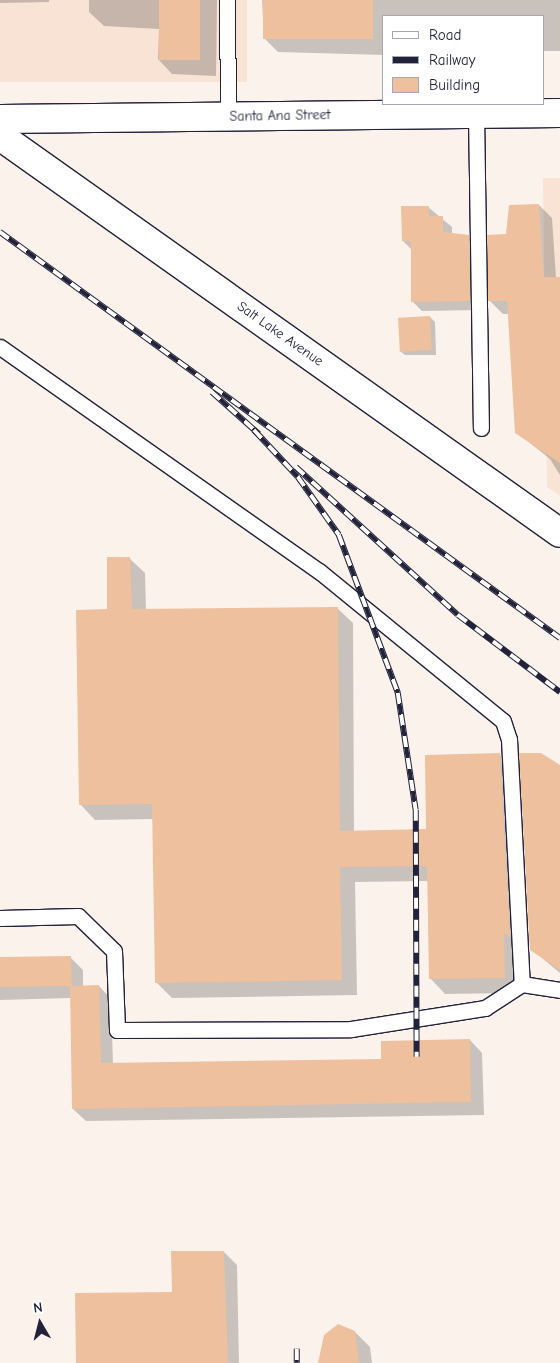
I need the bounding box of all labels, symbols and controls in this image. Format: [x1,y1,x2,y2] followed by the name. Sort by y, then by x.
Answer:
[382,15,545,105] legend
[429,26,461,44] text: Road
[429,51,475,69] text: Railway
[429,76,480,94] text: Building
[229,107,331,125] street label: Santa Ana Street
[234,298,326,370] street label: Salt Lake Avenue
[15,1298,65,1348] north arrow
[32,1299,44,1317] text: N

